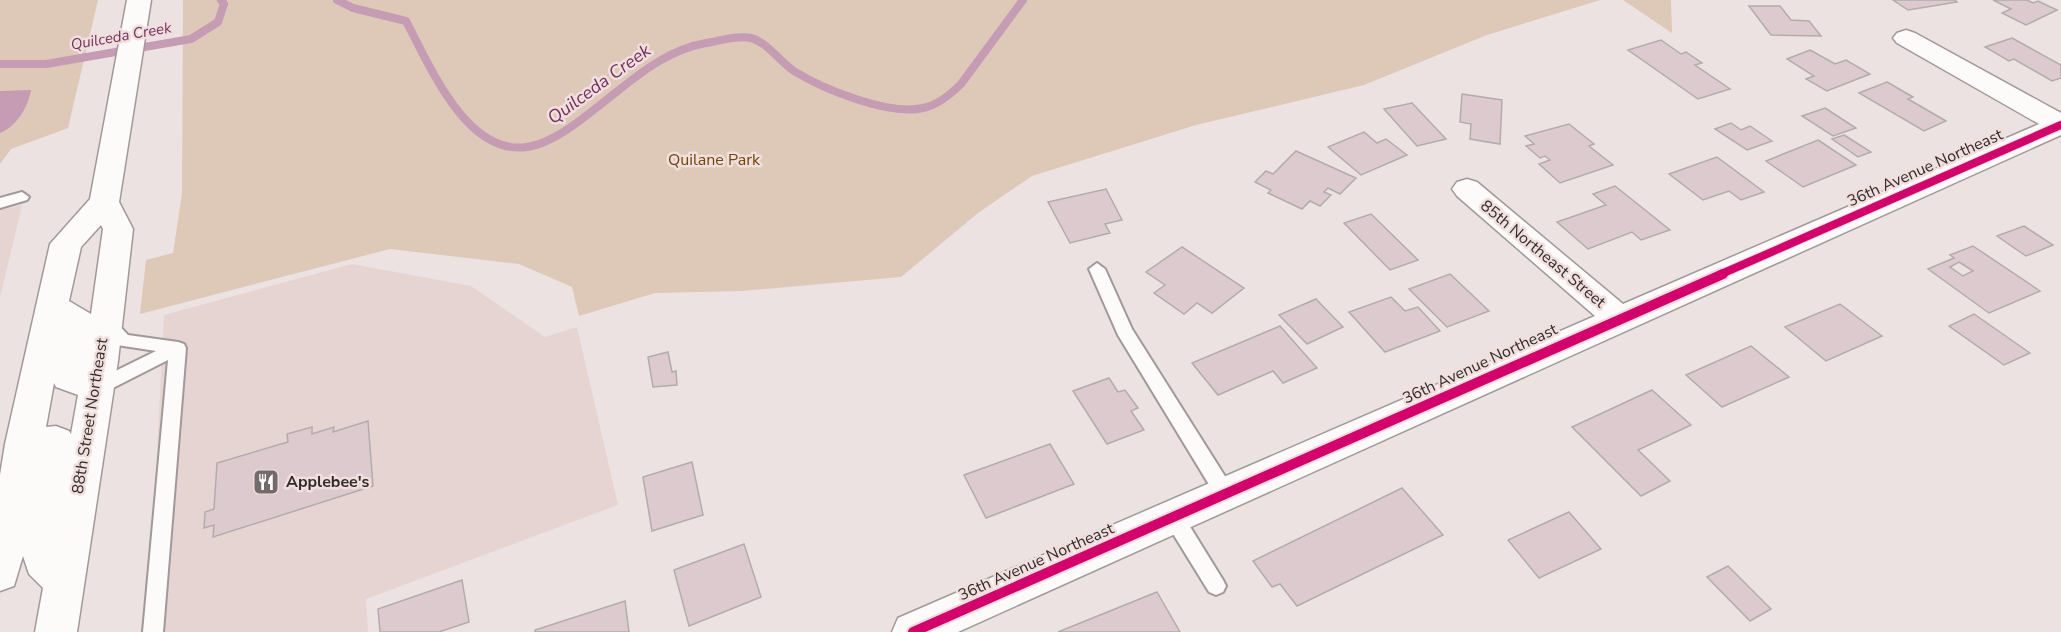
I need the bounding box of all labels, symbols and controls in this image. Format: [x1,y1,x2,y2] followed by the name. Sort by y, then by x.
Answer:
[69,17,173,55] water label: Quilceda Creek
[542,38,656,130] water label: Quilceda Creek
[1844,124,2007,212] street label: 36th Avenue Northeast
[668,149,761,171] park label: Quilane Park
[1476,195,1611,313] street label: 85th Northeast Street
[1399,318,1561,410] street label: 36th Avenue Northeast
[67,336,113,496] street label: 88th Street Northeast
[251,467,281,497] restaurant icon: Applebee's
[286,471,370,493] place label: Applebee's
[955,518,1118,606] street label: 36th Avenue Northeast

